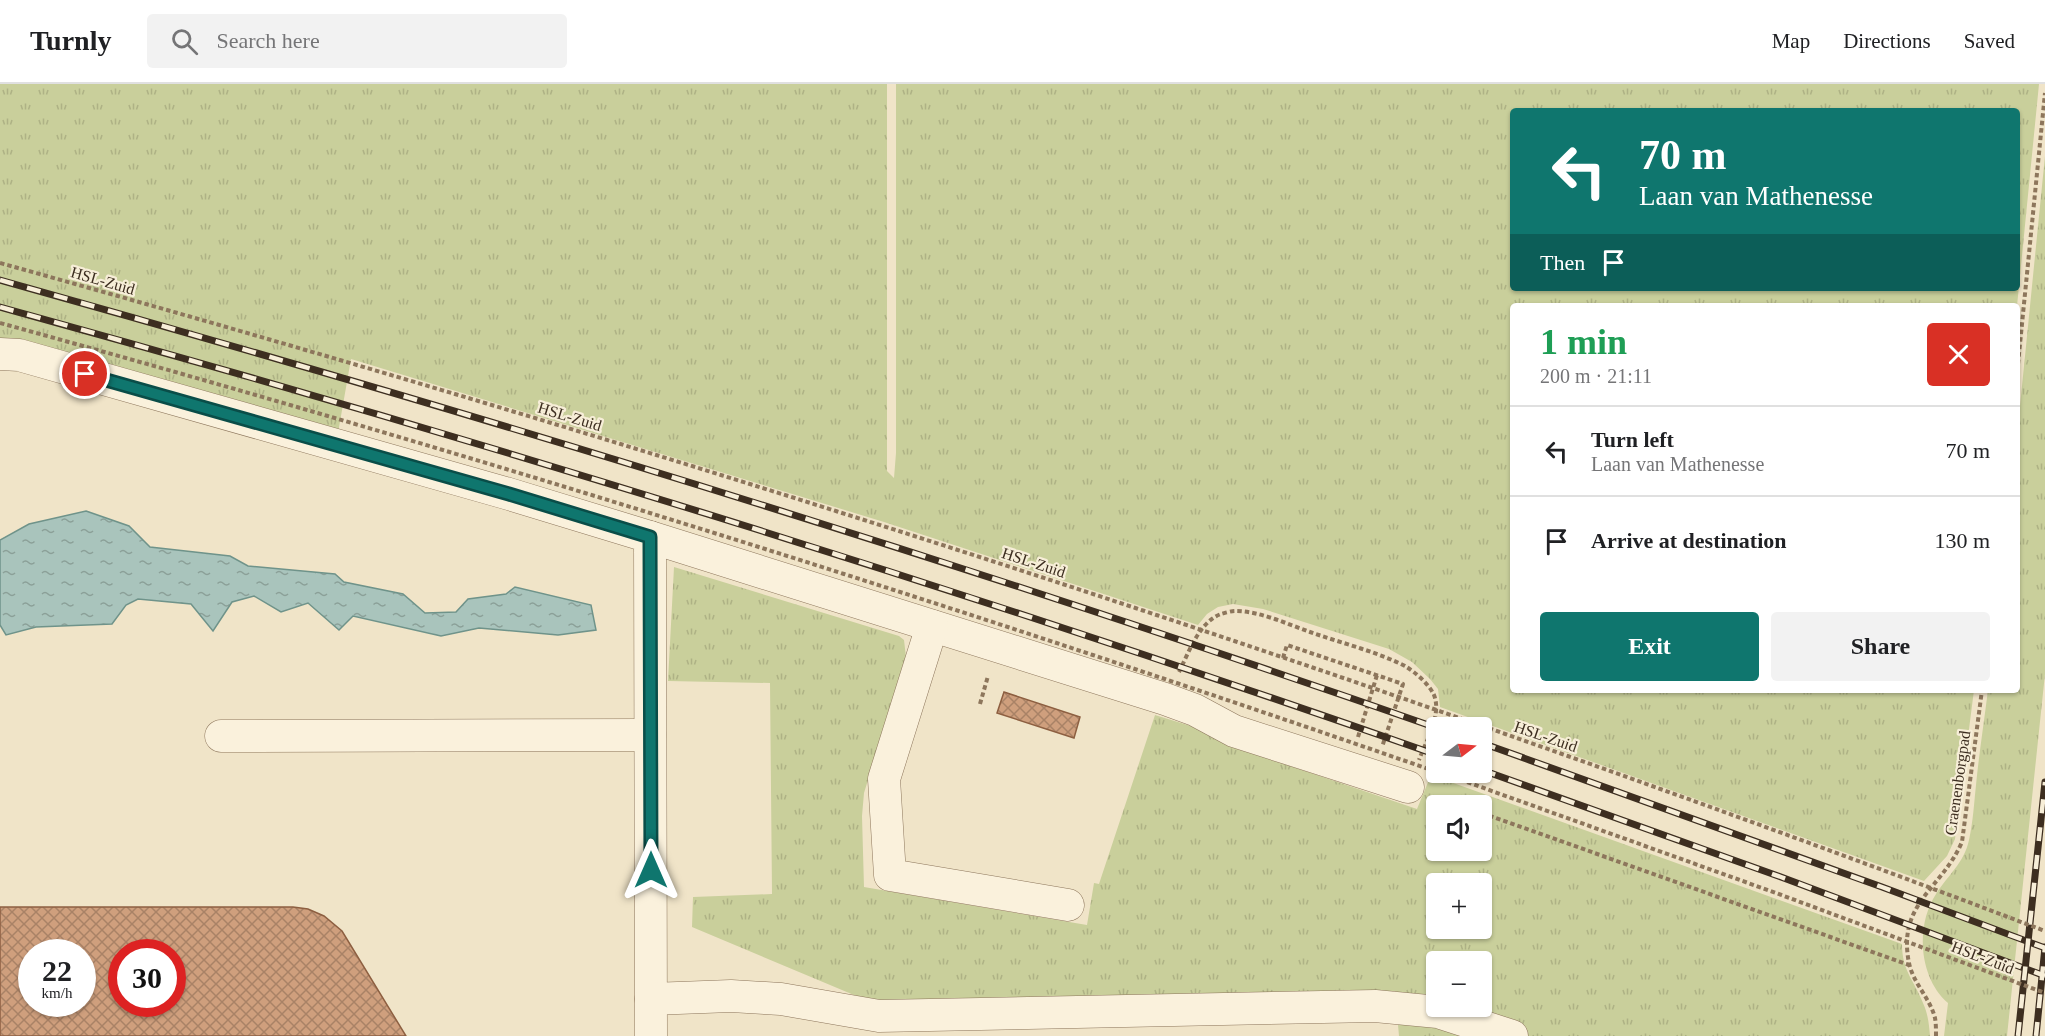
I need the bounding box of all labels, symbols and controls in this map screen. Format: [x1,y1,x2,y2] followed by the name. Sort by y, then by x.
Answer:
[147,14,567,68] search box
[30,25,111,56] text: Turnly
[168,25,201,58] icon: search
[216,28,320,53] text: Search here
[1772,29,1810,53] text: Map
[1843,29,1931,53] text: Directions
[1964,29,2015,53] text: Saved
[1540,132,1618,210] icon: left
[1639,132,1727,178] text: 70 m
[1639,181,1873,211] text: Laan van Mathenesse
[1597,246,1630,279] icon: arrive
[1540,250,1585,275] text: Then
[69,263,137,298] street label: HSL-Zuid
[1540,322,1627,362] text: 1 min
[1927,323,1990,386] button: close
[59,348,110,399] pin
[68,357,101,390] icon: arrive
[1540,365,1652,387] text: 200 m · 21:11
[536,399,604,434] street label: HSL-Zuid
[1591,427,1674,452] text: Turn left
[1540,435,1573,468] icon: left
[1945,438,1990,463] text: 70 m
[1591,453,1764,475] text: Laan van Mathenesse
[1540,525,1573,558] icon: arrive
[1591,528,1787,553] text: Arrive at destination
[1934,528,1990,553] text: 130 m
[1000,544,1068,581] street label: HSL-Zuid
[1540,612,1759,681] button: Exit
[1771,612,1990,681] button: Share
[1426,717,1492,783] north arrow
[1426,717,1492,1017] map controls
[1512,718,1580,755] street label: HSL-Zuid
[1942,730,1974,837] street label: Craenenborgpad
[1426,795,1492,861] button: sound
[619,838,683,902] position arrow
[1426,873,1492,939] button: +
[1949,938,2017,977] street label: HSL-Zuid
[108,939,186,1017] speed limit sign: 30
[1426,951,1492,1017] button: −
[42,954,72,987] text: 22
[42,985,72,1001] text: km/h

